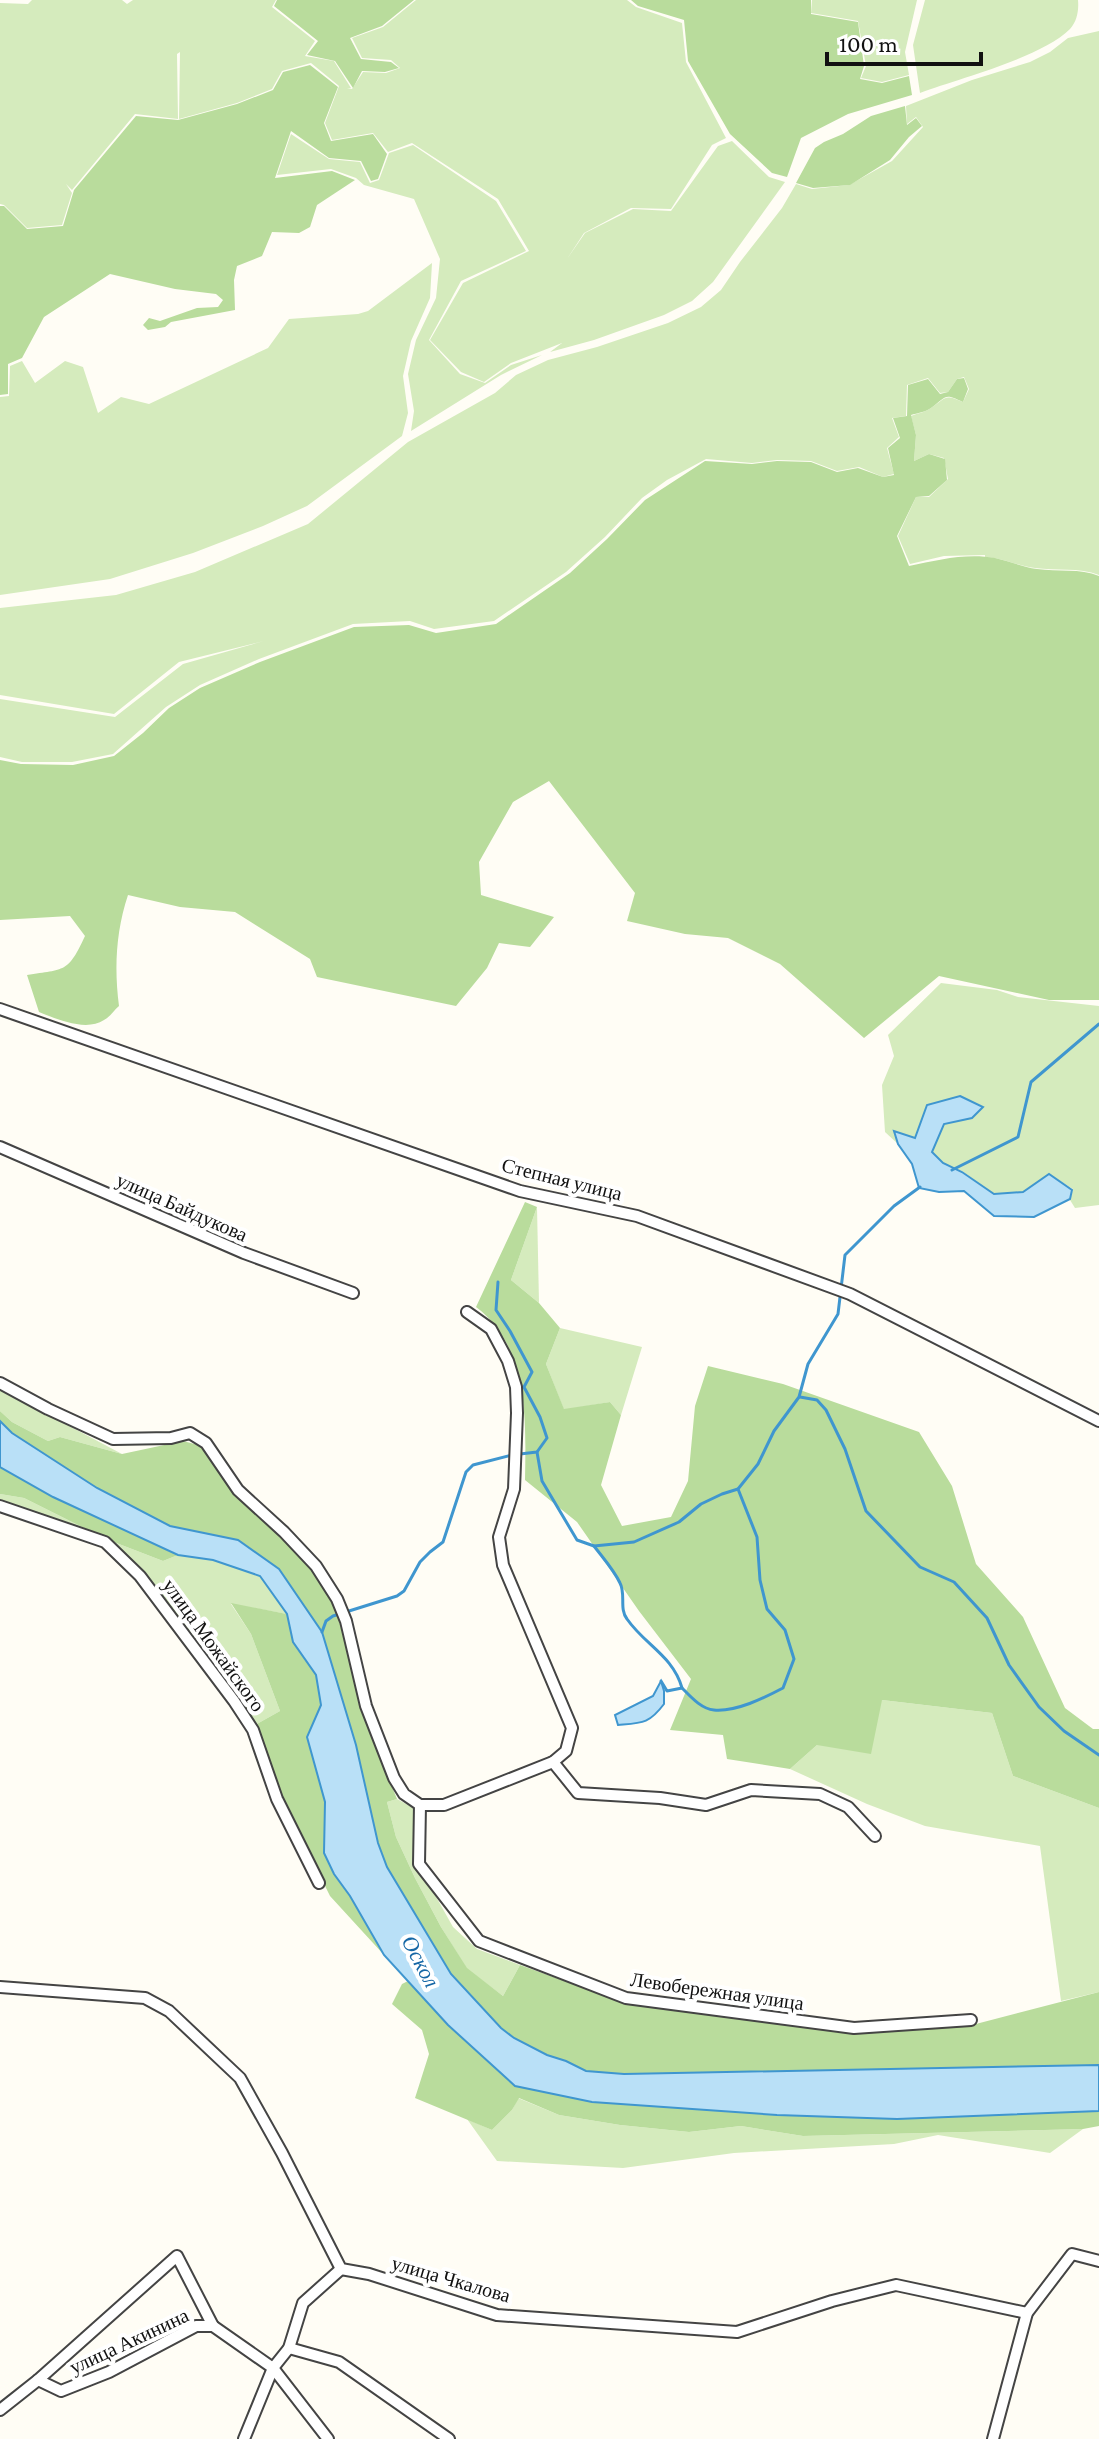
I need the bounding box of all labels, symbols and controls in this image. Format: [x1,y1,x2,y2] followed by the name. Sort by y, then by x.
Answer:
[827,16,981,66] scale bar
[839,30,898,57] text: 100 m
[499,1153,625,1206] street label: Степная улица
[113,1168,251,1247] street label: улица Байдукова
[158,1574,270,1716] street label: улица Можайского
[397,1931,445,1991] water label: Оскол
[629,1968,805,2015] street label: Левобережная улица
[389,2252,513,2307] street label: улица Чкалова
[66,2304,193,2379] street label: улица Акинина

